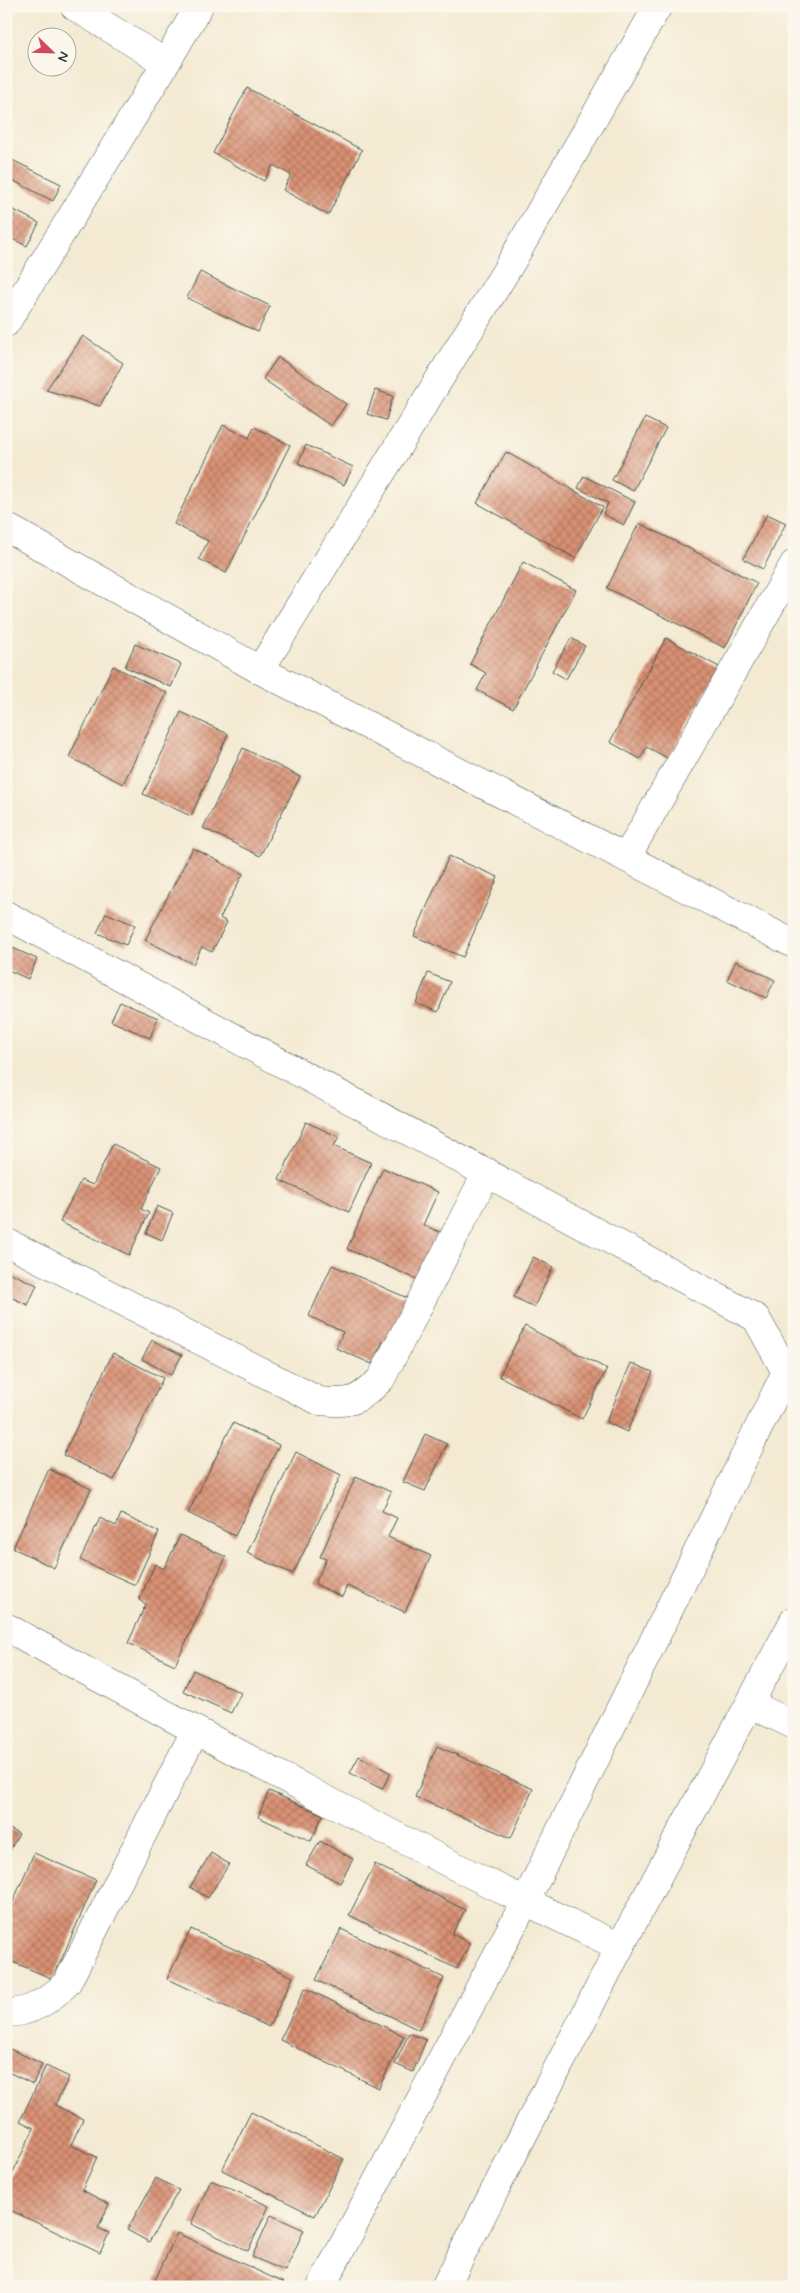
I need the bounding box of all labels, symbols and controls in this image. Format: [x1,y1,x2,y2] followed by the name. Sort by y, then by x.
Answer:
[28,28,78,78] north arrow
[53,49,73,64] text: N

